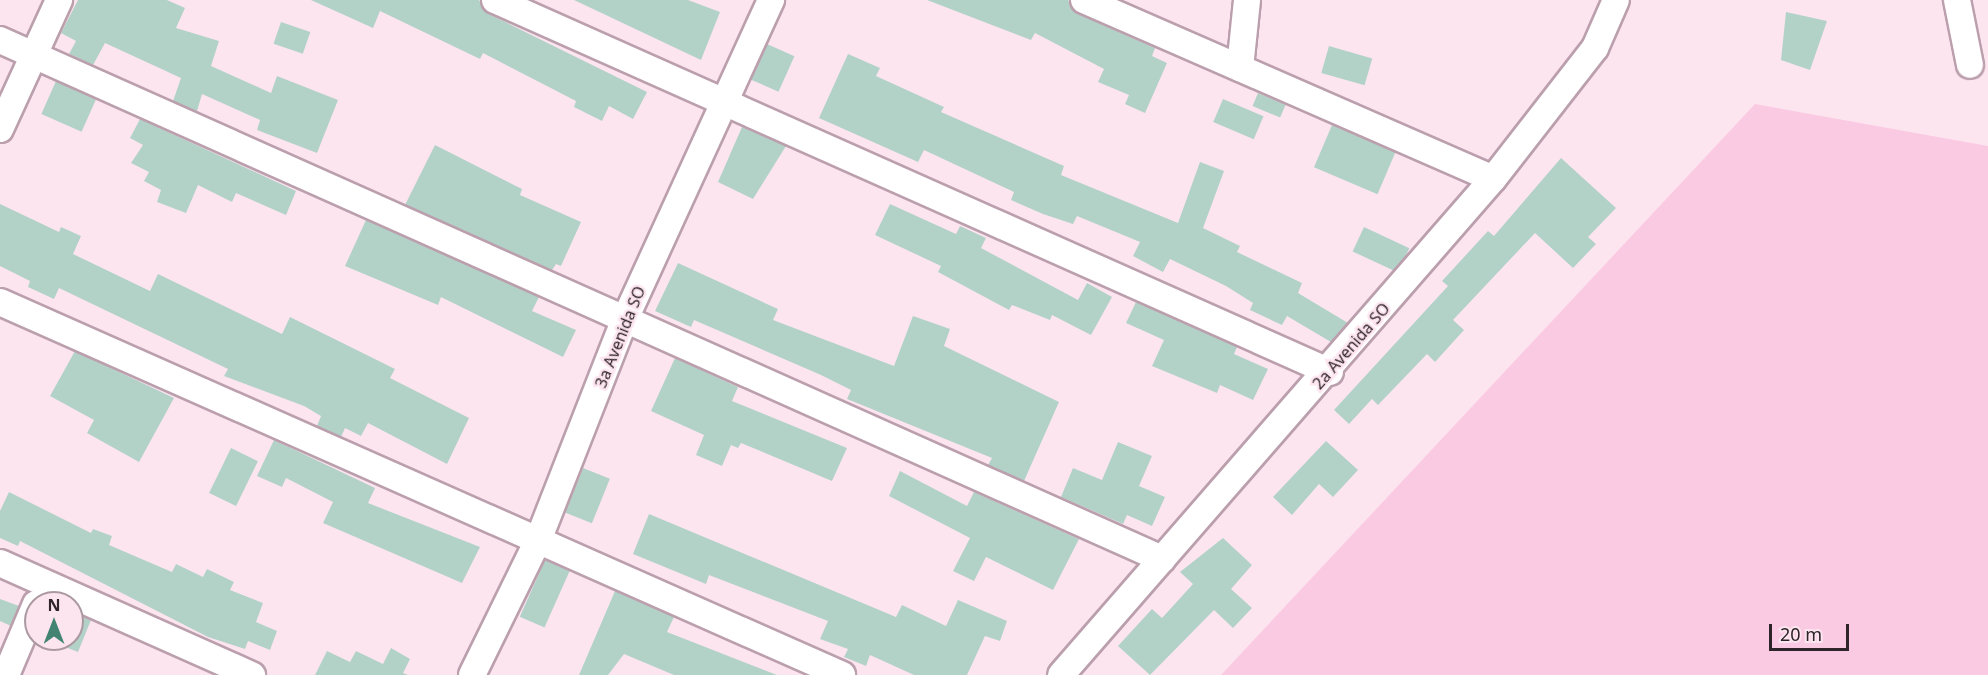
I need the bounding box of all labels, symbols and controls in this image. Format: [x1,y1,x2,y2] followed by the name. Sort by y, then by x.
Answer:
[591,283,649,391] street label: 3a Avenida SO
[1308,299,1394,393] street label: 2a Avenida SO
[24,591,84,651] north arrow
[47,594,61,616] text: N
[1772,612,1852,650] scale bar
[1780,622,1822,646] text: 20 m

